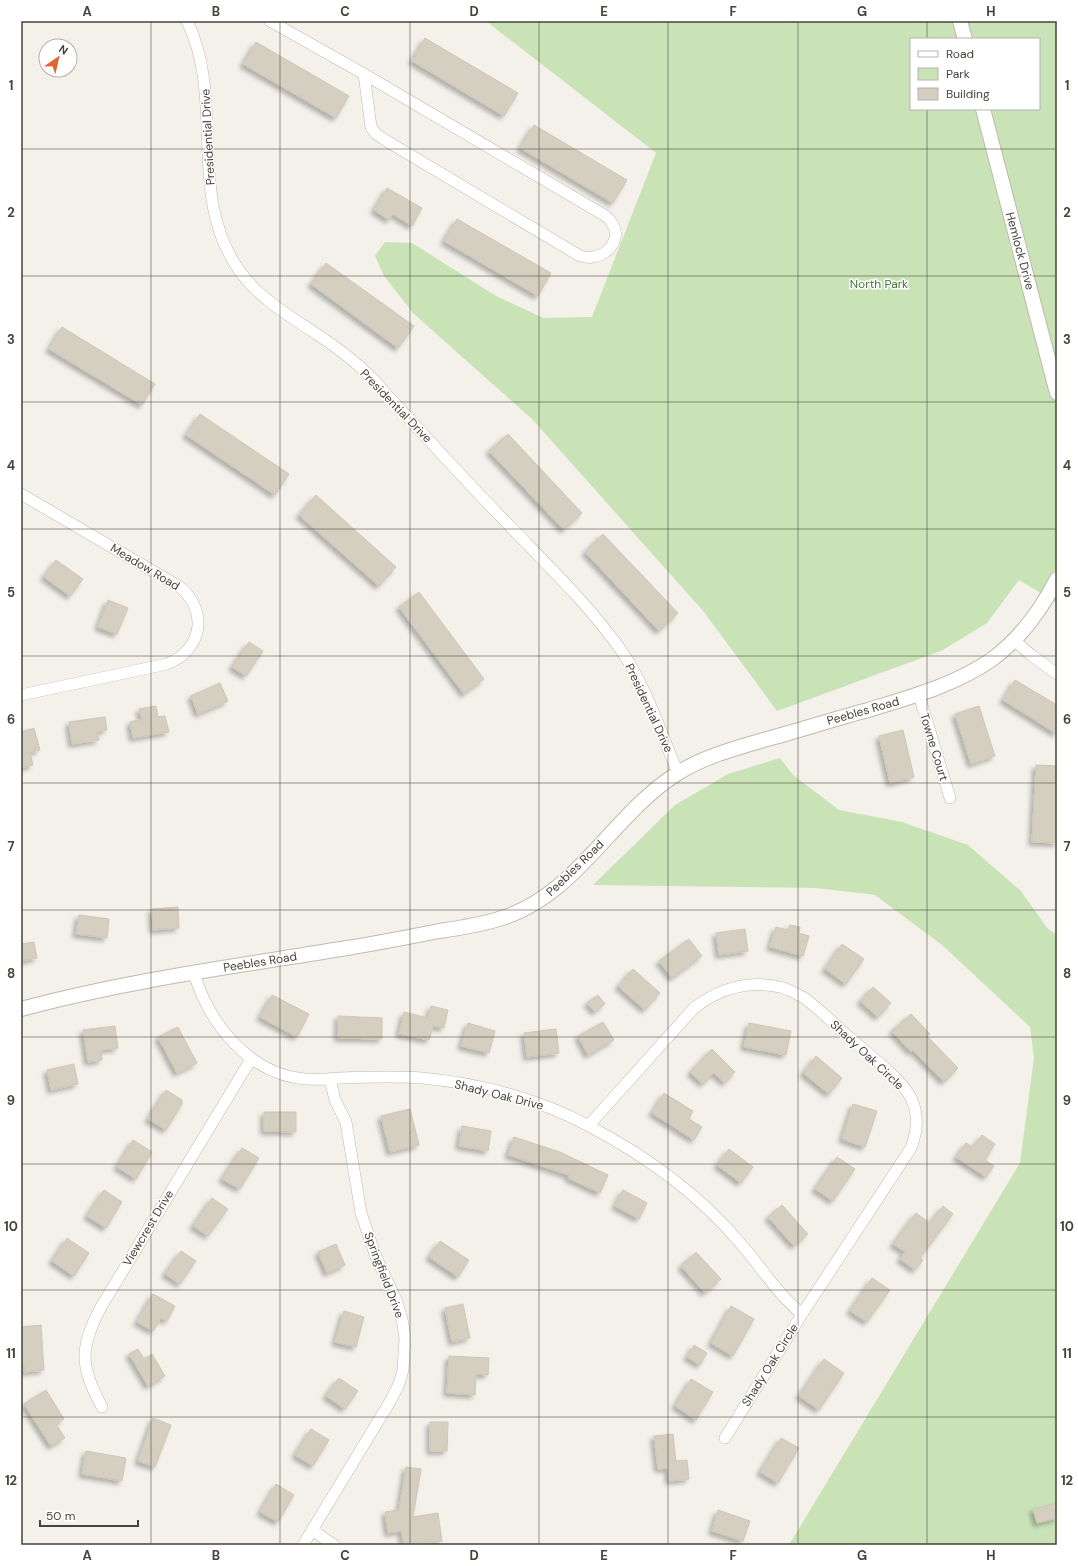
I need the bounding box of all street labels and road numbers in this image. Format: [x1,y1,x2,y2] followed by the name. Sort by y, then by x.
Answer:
[197,88,219,186] street label: Presidential Drive
[1002,210,1038,292] street label: Hemlock Drive
[357,366,435,446] street label: Presidential Drive
[107,540,183,594] street label: Meadow Road
[621,661,677,755] street label: Presidential Drive
[825,693,901,729] street label: Peebles Road
[916,711,952,783] street label: Towne Court
[543,836,607,900] street label: Peebles Road
[222,948,298,976] street label: Peebles Road
[827,1017,907,1093] street label: Shady Oak Circle
[453,1076,545,1114] street label: Shady Oak Drive
[119,1187,177,1269] street label: Viewcrest Drive
[360,1230,408,1320] street label: Springfield Drive
[738,1320,802,1409] street label: Shady Oak Circle

